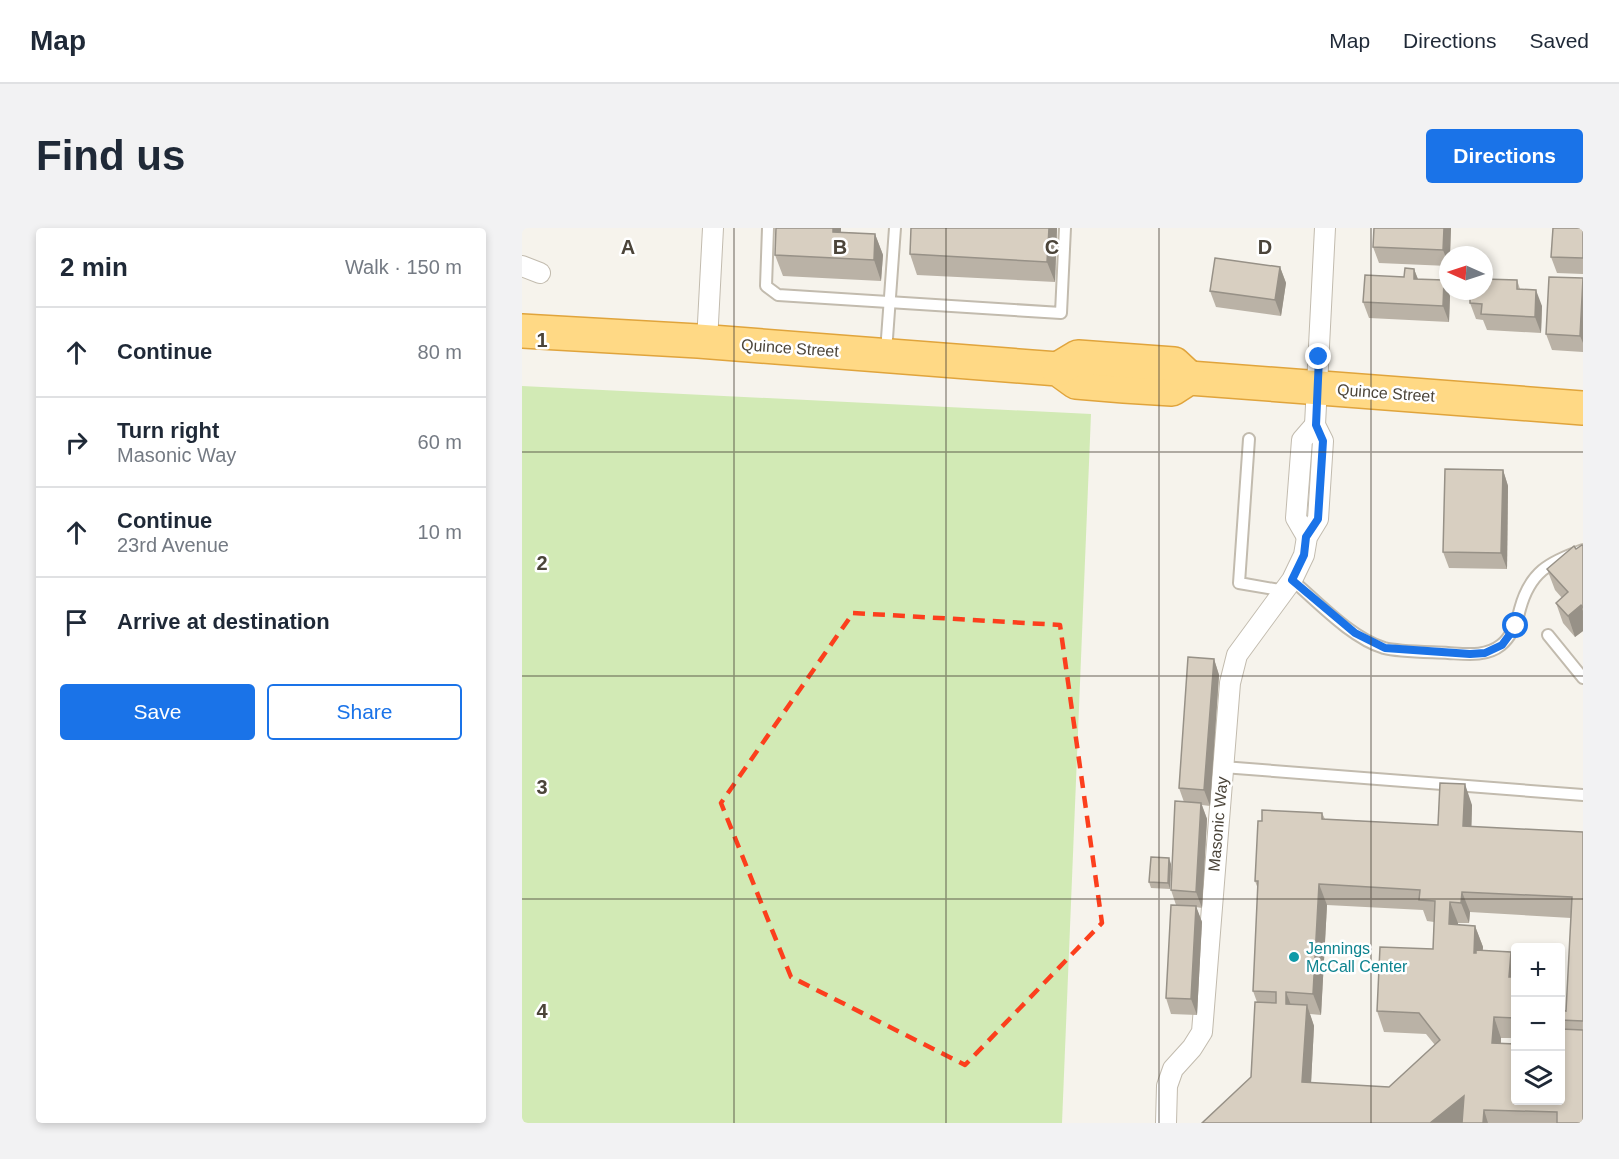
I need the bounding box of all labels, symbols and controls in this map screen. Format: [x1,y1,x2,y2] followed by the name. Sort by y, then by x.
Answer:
[30,25,86,56] text: Map
[1329,29,1370,52] text: Map
[1403,29,1496,52] text: Directions
[1529,29,1589,52] text: Saved
[1426,129,1583,183] button: Directions
[36,132,185,179] text: Find us
[621,236,635,258] text: A
[833,236,847,258] text: B
[1045,236,1059,258] text: C
[1258,236,1272,258] text: D
[1439,246,1493,300] north arrow
[60,252,128,282] text: 2 min
[345,256,462,278] text: Walk · 150 m
[536,329,548,351] text: 1
[60,336,93,369] icon: ahead
[741,336,840,360] street label: Quince Street
[117,339,212,364] text: Continue
[418,341,462,363] text: 80 m
[1305,343,1331,369] route end
[1337,381,1436,405] street label: Quince Street
[117,418,219,443] text: Turn right
[60,426,93,459] icon: right
[418,431,462,453] text: 60 m
[117,444,236,466] text: Masonic Way
[117,508,212,533] text: Continue
[60,516,93,549] icon: ahead
[418,521,462,543] text: 10 m
[117,534,229,556] text: 23rd Avenue
[536,552,548,574] text: 2
[60,606,93,639] icon: arrive
[117,609,330,634] text: Arrive at destination
[1502,612,1528,638] route start
[60,684,255,740] button: Save
[267,684,462,740] button: Share
[536,776,548,798] text: 3
[1205,776,1231,872] street label: Masonic Way
[1306,940,1408,975] place label: Jennings McCall Center
[1511,943,1565,1105] map controls
[1511,943,1565,997] button: +
[1287,950,1301,964] marker: Jennings McCall Center
[1511,997,1565,1051] button: −
[536,1000,548,1022] text: 4
[1511,1051,1565,1105] button: layers

